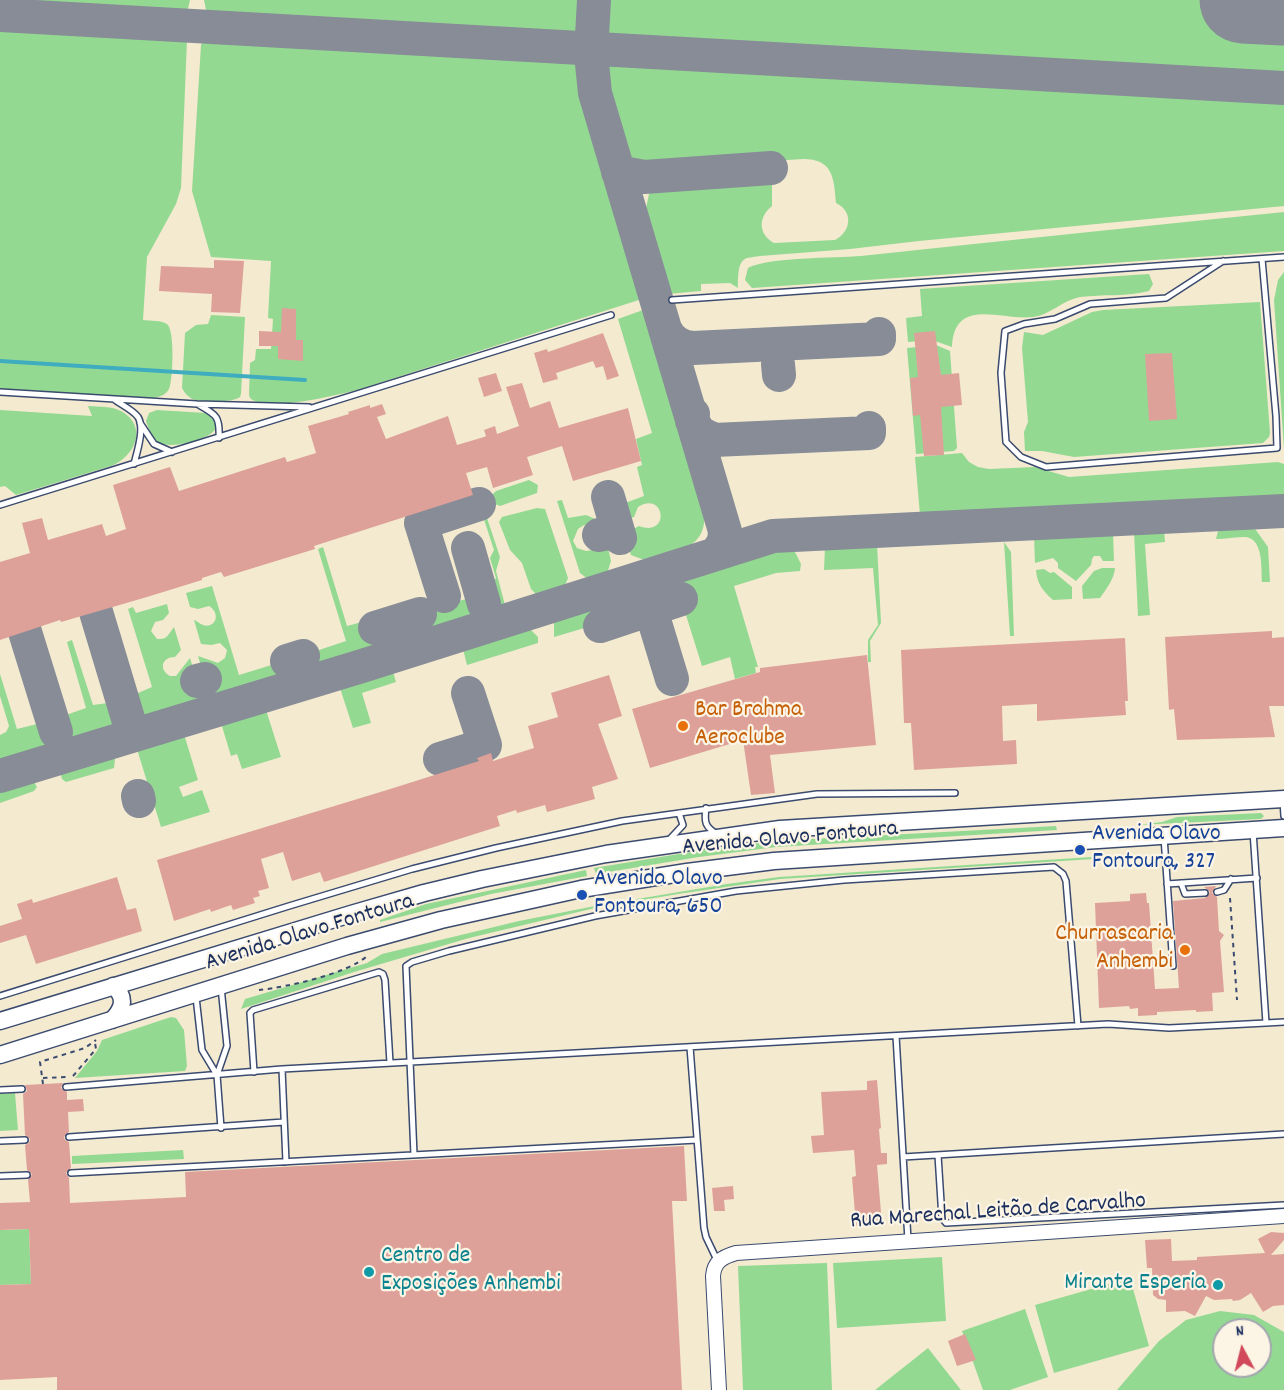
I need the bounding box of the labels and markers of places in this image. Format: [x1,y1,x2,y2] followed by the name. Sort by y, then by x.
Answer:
[695,698,802,754] place label: Bar Brahma Aeroclube
[676,719,690,733] marker: Bar Brahma Aeroclube
[1092,822,1221,878] place label: Avenida Olavo Fontoura, 327
[1073,843,1087,857] marker: Avenida Olavo Fontoura, 327
[594,867,723,923] place label: Avenida Olavo Fontoura, 650
[575,888,589,902] marker: Avenida Olavo Fontoura, 650
[1055,922,1173,978] place label: Churrascaria Anhembi
[1178,943,1192,957] marker: Churrascaria Anhembi
[381,1244,561,1300] place label: Centro de Exposições Anhembi
[362,1265,376,1279] marker: Centro de Exposições Anhembi
[1064,1271,1206,1299] place label: Mirante Esperia
[1211,1278,1225,1292] marker: Mirante Esperia

